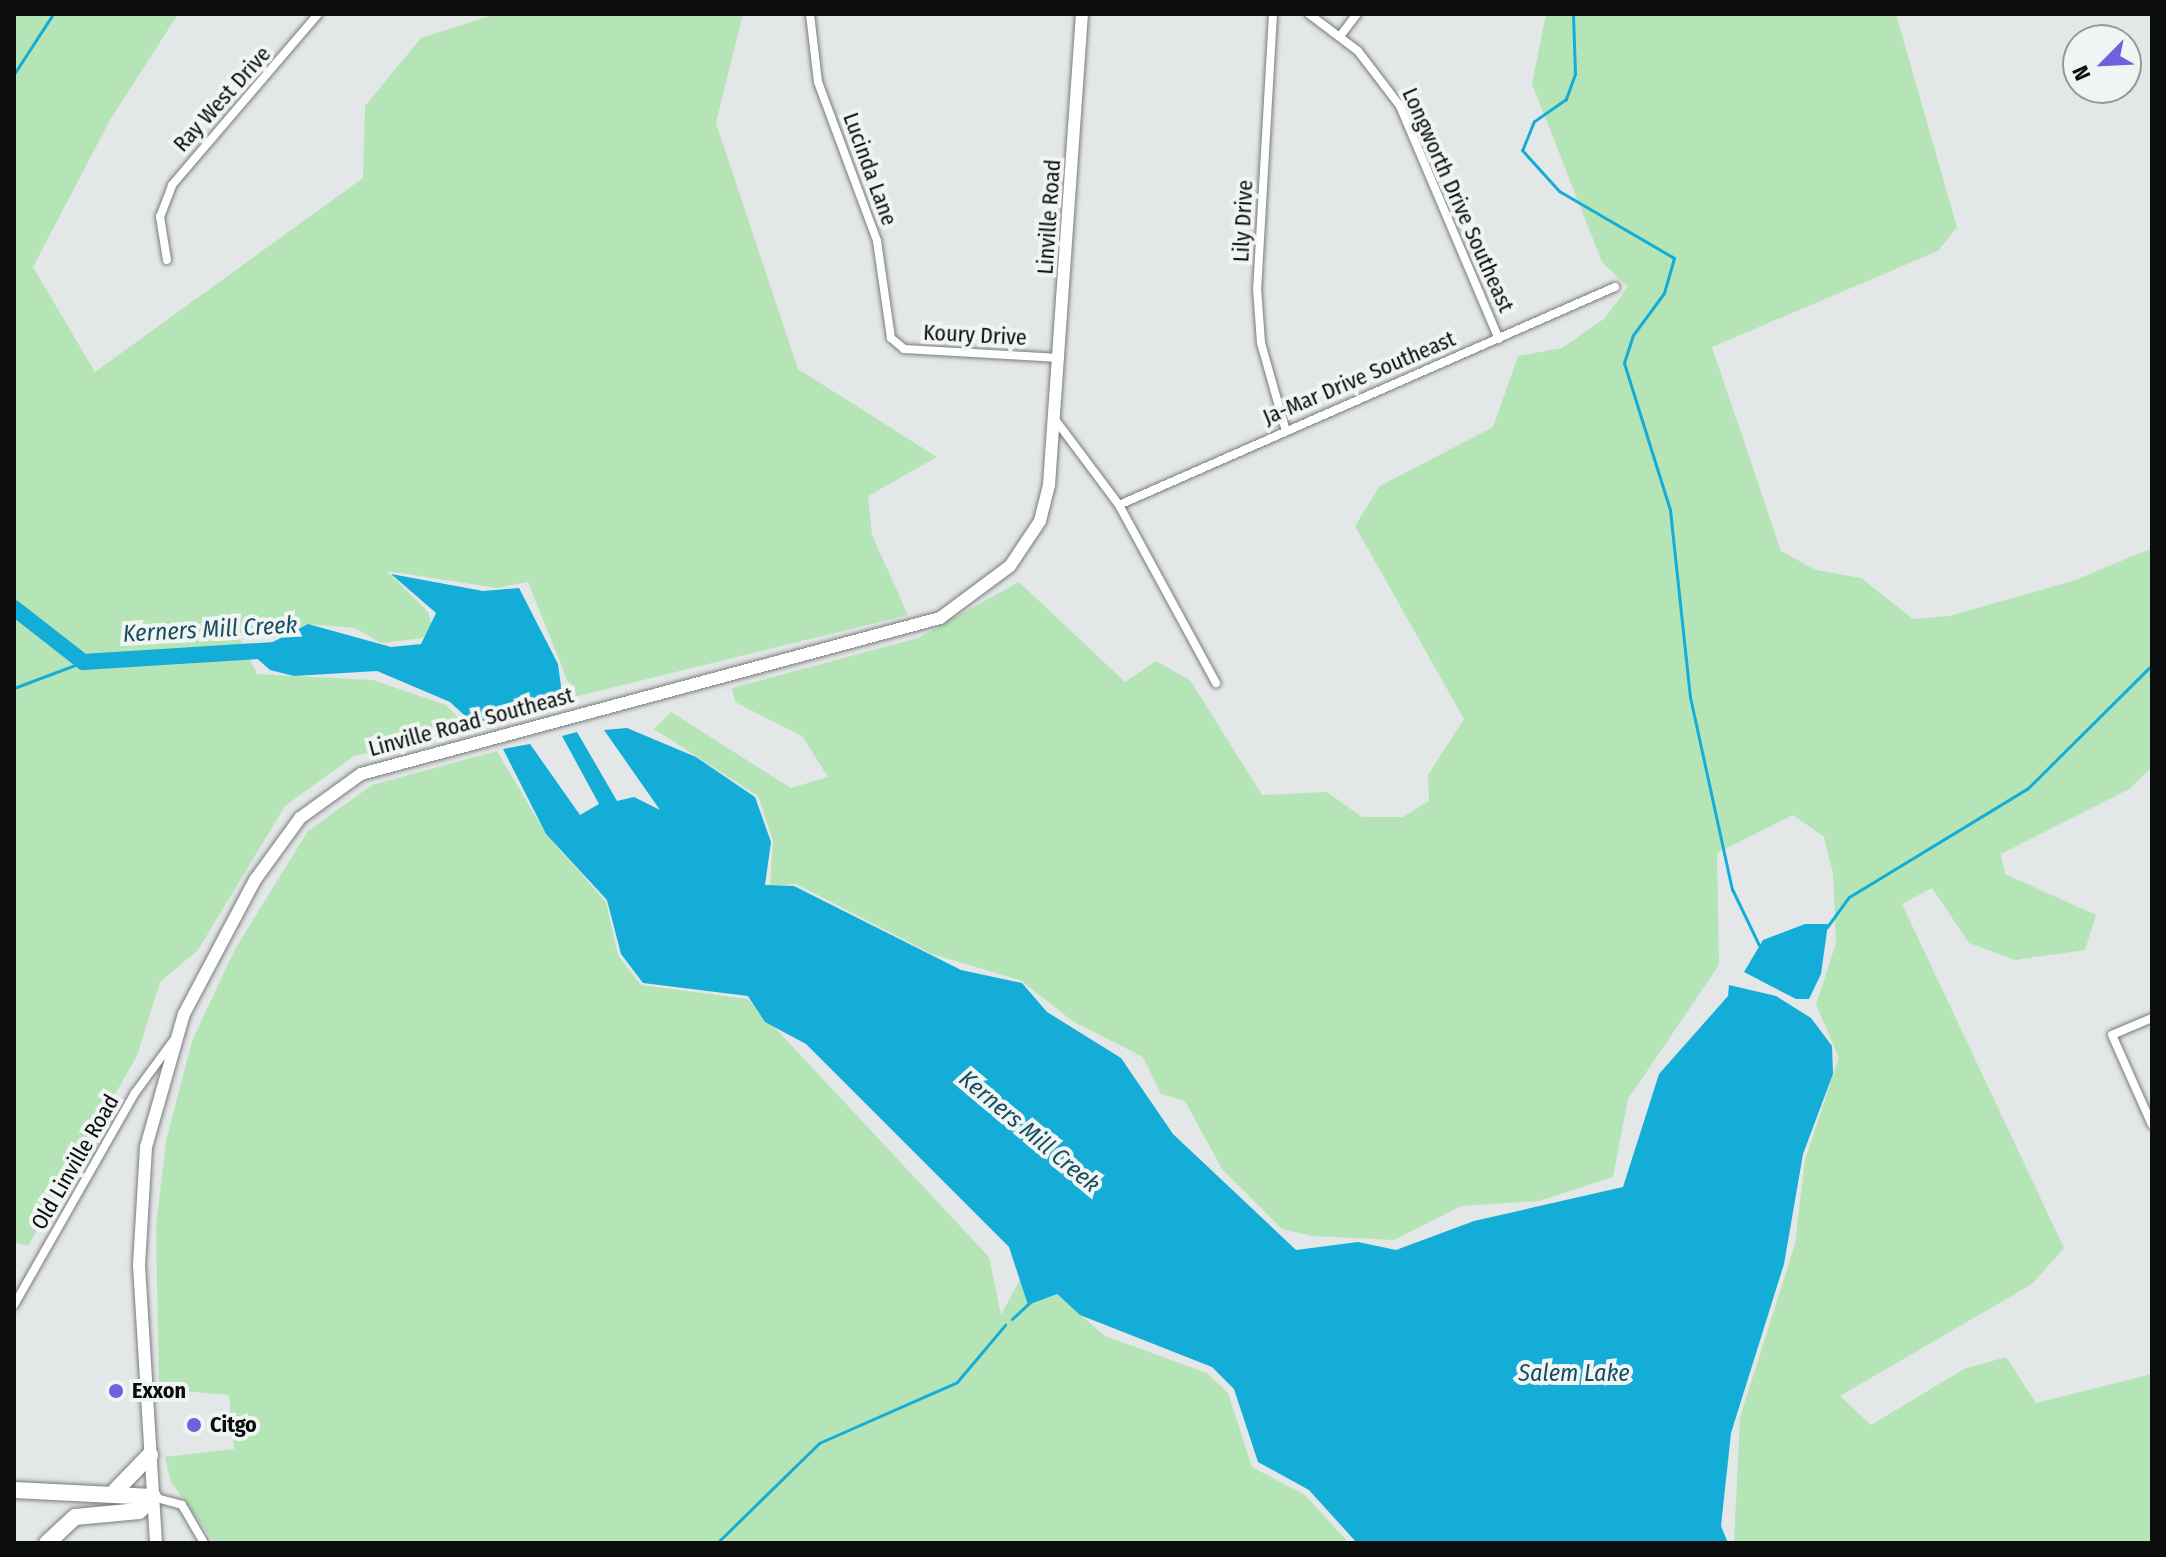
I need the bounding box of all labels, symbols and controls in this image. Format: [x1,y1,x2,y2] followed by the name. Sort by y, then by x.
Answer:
[2062,24,2142,104] north arrow
[168,41,276,157] street label: Ray West Drive
[2066,62,2096,85] text: N
[1397,84,1519,316] street label: Longworth Drive Southeast
[837,109,903,229] street label: Lucinda Lane
[1032,159,1066,275] street label: Linville Road
[1228,179,1258,263] street label: Lily Drive
[923,319,1027,351] street label: Koury Drive
[1259,326,1459,430] street label: Ja-Mar Drive Southeast
[122,611,298,649] water label: Kerners Mill Creek
[366,682,576,762] street label: Linville Road Southeast
[953,1065,1105,1199] water label: Kerners Mill Creek
[26,1090,124,1234] street label: Old Linville Road
[1518,1360,1630,1388] water label: Salem Lake
[132,1378,186,1404] place label: Exxon
[107,1382,125,1400] marker: Exxon
[210,1412,257,1438] place label: Citgo
[185,1416,203,1434] marker: Citgo

